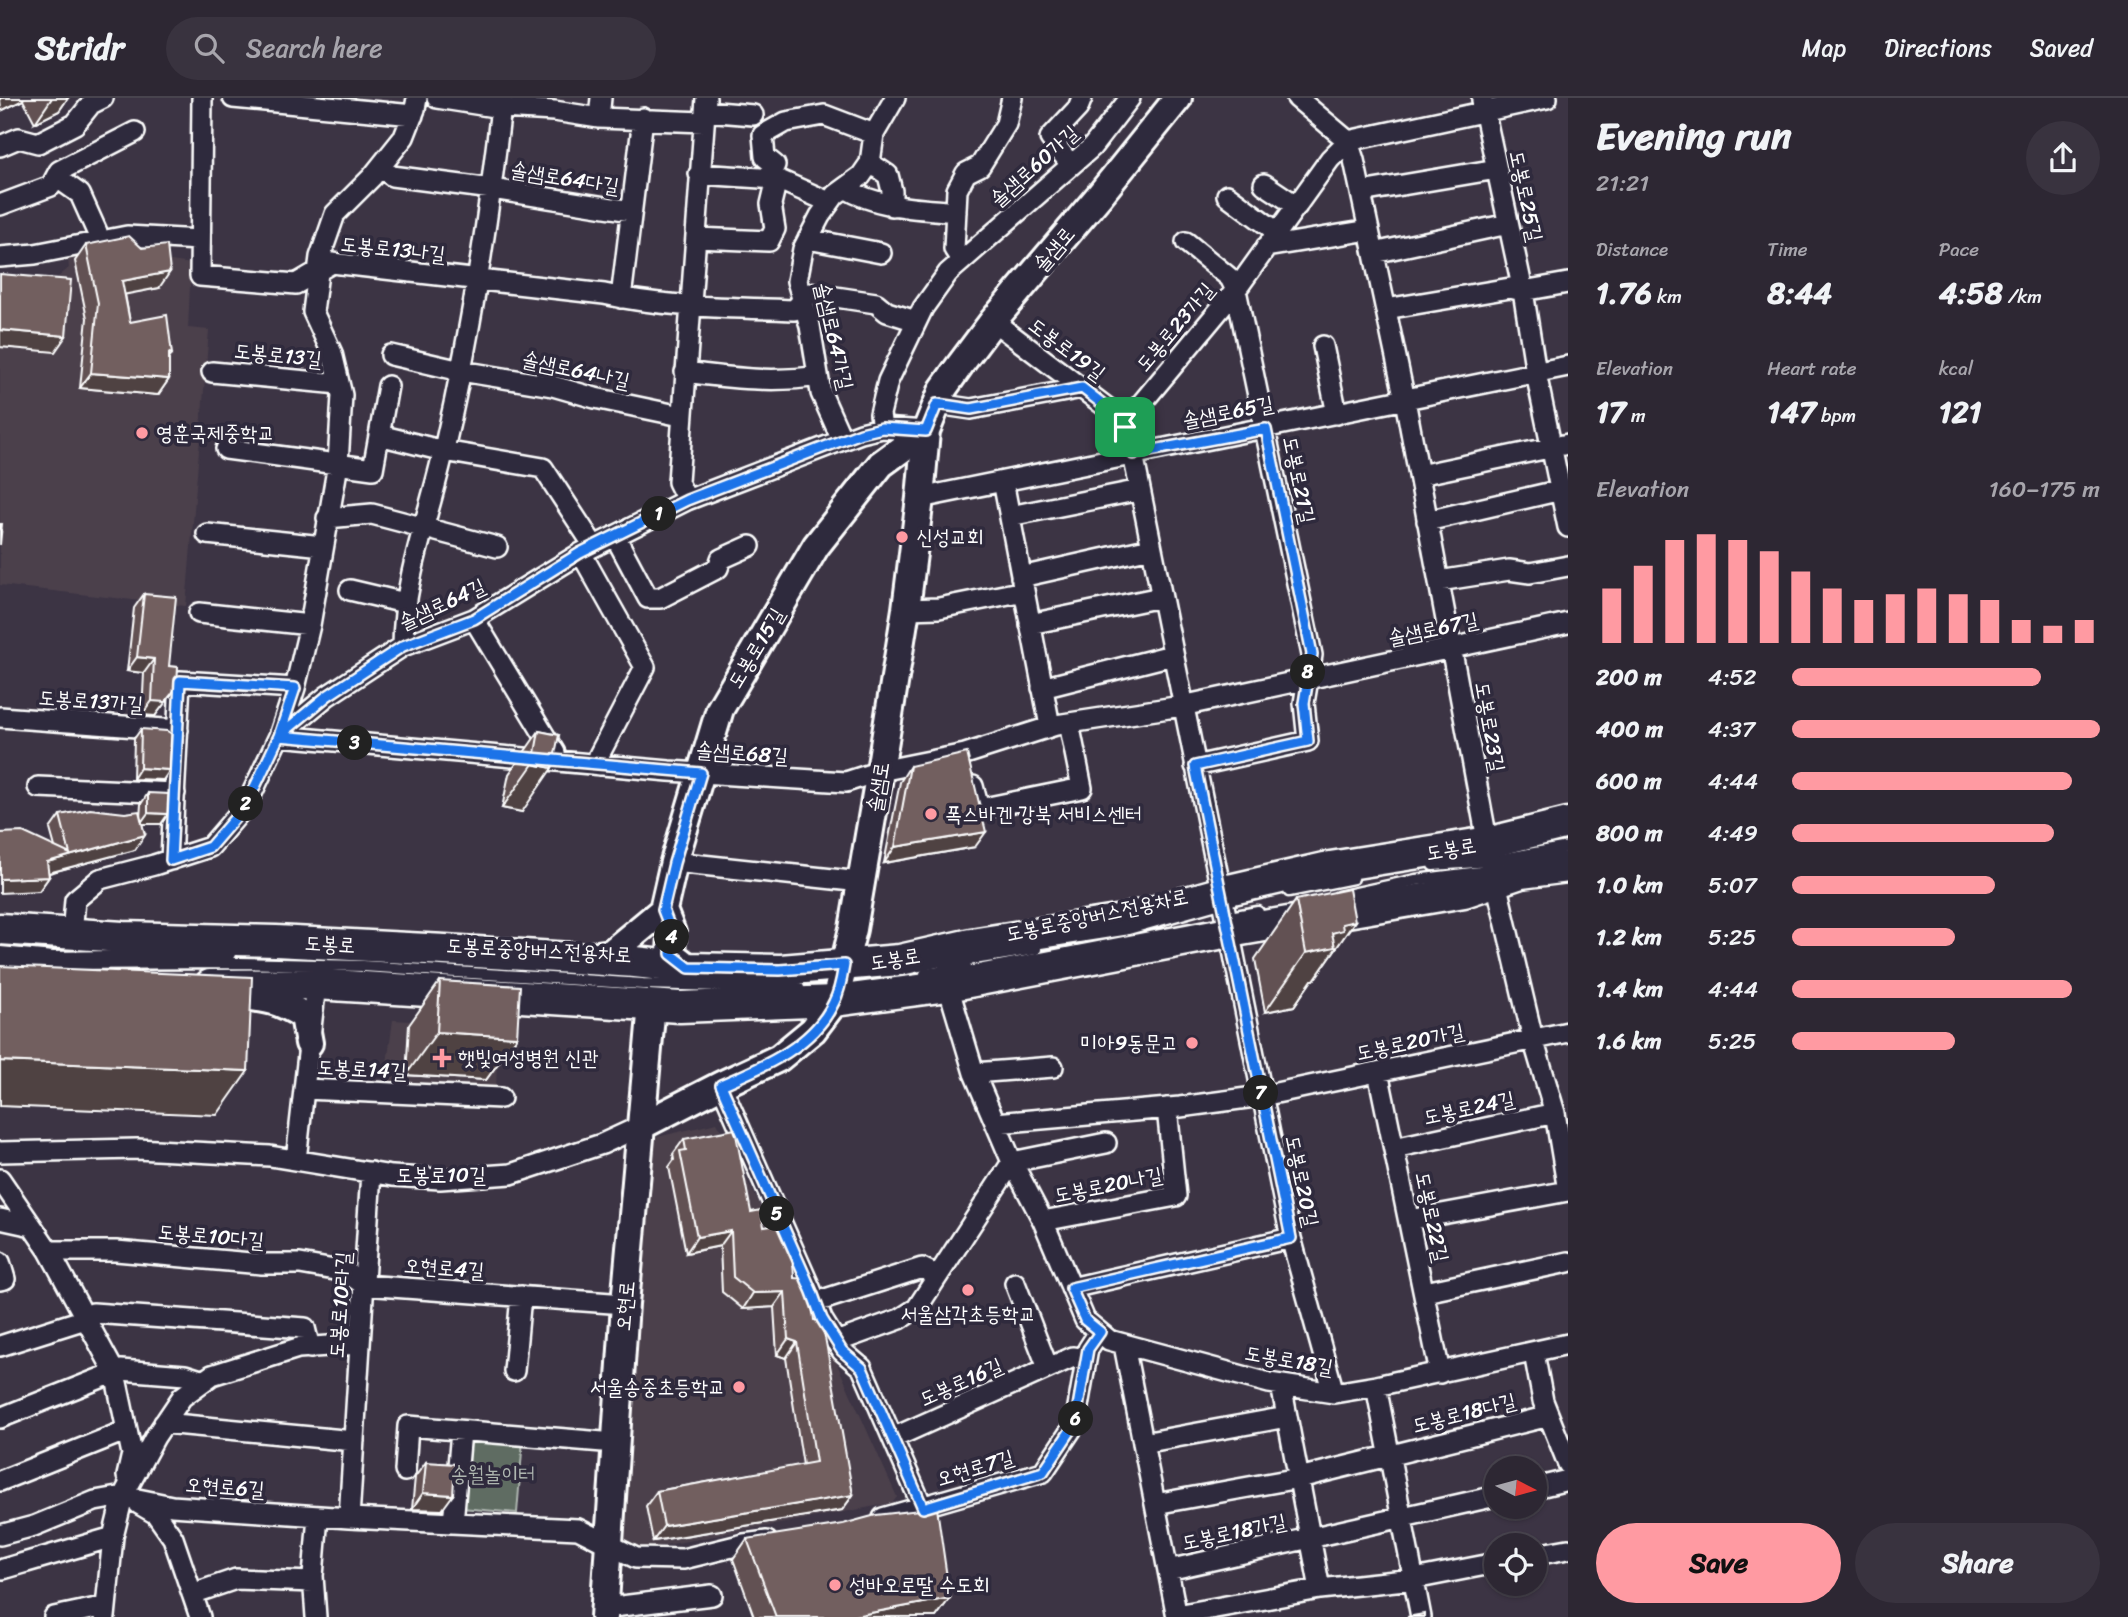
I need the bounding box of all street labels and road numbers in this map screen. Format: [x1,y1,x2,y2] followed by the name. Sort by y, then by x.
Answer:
[981,115,1088,217] street label: 솔샘로60가길
[1498,147,1554,245] street label: 도봉로25길
[508,151,622,205] street label: 솔샘로64다길
[1023,217,1085,281] street label: 솔샘로
[339,225,447,273] street label: 도봉로13나길
[1126,273,1224,381] street label: 도봉로23가길
[803,278,865,394] street label: 솔샘로64가길
[1020,307,1114,391] street label: 도봉로19길
[232,331,324,379] street label: 도봉로13길
[518,340,634,400] street label: 솔샘로64나길
[1179,385,1277,439] street label: 솔샘로65길
[1271,433,1327,527] street label: 도봉로21길
[392,567,492,641] street label: 솔샘로64길
[717,600,795,696] street label: 도봉로15길
[1384,601,1482,657] street label: 솔샘로67길
[37,678,145,724] street label: 도봉로13가길
[1463,679,1517,775] street label: 도봉로23길
[695,731,789,775] street label: 솔샘로68길
[855,759,901,815] street label: 솔샘로
[1423,826,1479,872] street label: 도봉로
[1002,877,1192,953] street label: 도봉로중앙버스전용차로
[304,924,356,964] street label: 도봉로
[445,926,633,974] street label: 도봉로중앙버스전용차로
[867,936,923,982] street label: 도봉로
[1352,1012,1468,1072] street label: 도봉로20가길
[316,1048,408,1090] street label: 도봉로14길
[1420,1080,1518,1136] street label: 도봉로24길
[1274,1132,1330,1231] street label: 도봉로20길
[396,1156,486,1194] street label: 도봉로10길
[1050,1156,1166,1214] street label: 도봉로20나길
[1404,1168,1460,1266] street label: 도봉로22길
[156,1212,266,1260] street label: 도봉로10다길
[402,1246,486,1290] street label: 오현로4길
[317,1250,363,1360] street label: 도봉로10라길
[604,1279,646,1333] street label: 오현로
[1242,1334,1336,1386] street label: 도봉로18길
[913,1347,1009,1417] street label: 도봉로16길
[1408,1382,1520,1444] street label: 도봉로18다길
[931,1438,1019,1498] street label: 오현로7길
[184,1465,266,1509] street label: 오현로6길
[1178,1502,1290,1562] street label: 도봉로18가길

